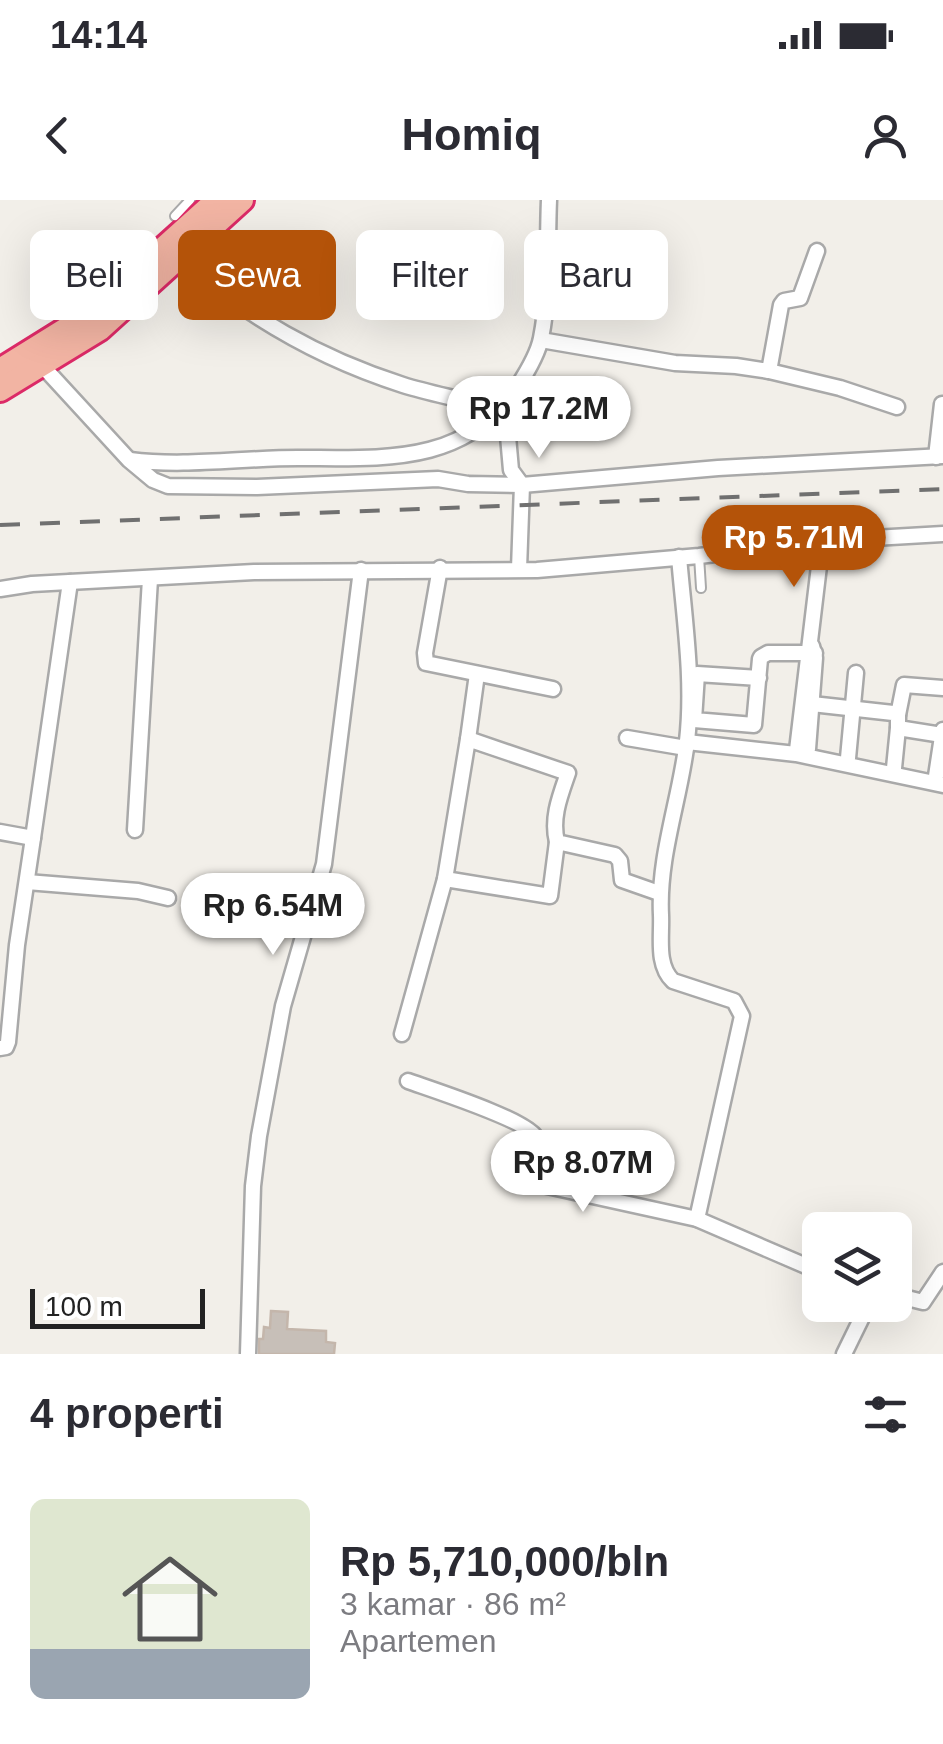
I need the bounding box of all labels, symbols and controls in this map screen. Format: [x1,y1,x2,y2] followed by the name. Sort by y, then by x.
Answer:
[50,14,147,56] text: 14:14
[30,108,85,163] icon: back
[858,108,913,163] icon: person
[402,109,542,160] text: Homiq
[30,230,158,320] chip: Beli
[178,230,336,320] chip: Sewa
[356,230,504,320] chip: Filter
[524,230,668,320] chip: Baru
[436,376,642,461] pin: Rp 17.2M
[469,390,609,426] text: Rp 17.2M
[691,505,897,590] pin: Rp 5.71M
[724,519,864,555] text: Rp 5.71M
[170,873,376,958] pin: Rp 6.54M
[203,887,343,923] text: Rp 6.54M
[480,1130,686,1215] pin: Rp 8.07M
[513,1144,653,1180] text: Rp 8.07M
[802,1212,912,1322] map controls
[802,1212,912,1322] button: layers
[30,1284,205,1328] scale bar
[45,1291,123,1322] text: 100 m
[858,1387,913,1442] icon: filters
[30,1390,224,1437] text: 4 properti
[340,1538,669,1585] text: Rp 5,710,000/bln
[110,1539,230,1659] icon: home
[340,1586,566,1622] text: 3 kamar · 86 m²
[340,1623,497,1659] text: Apartemen

